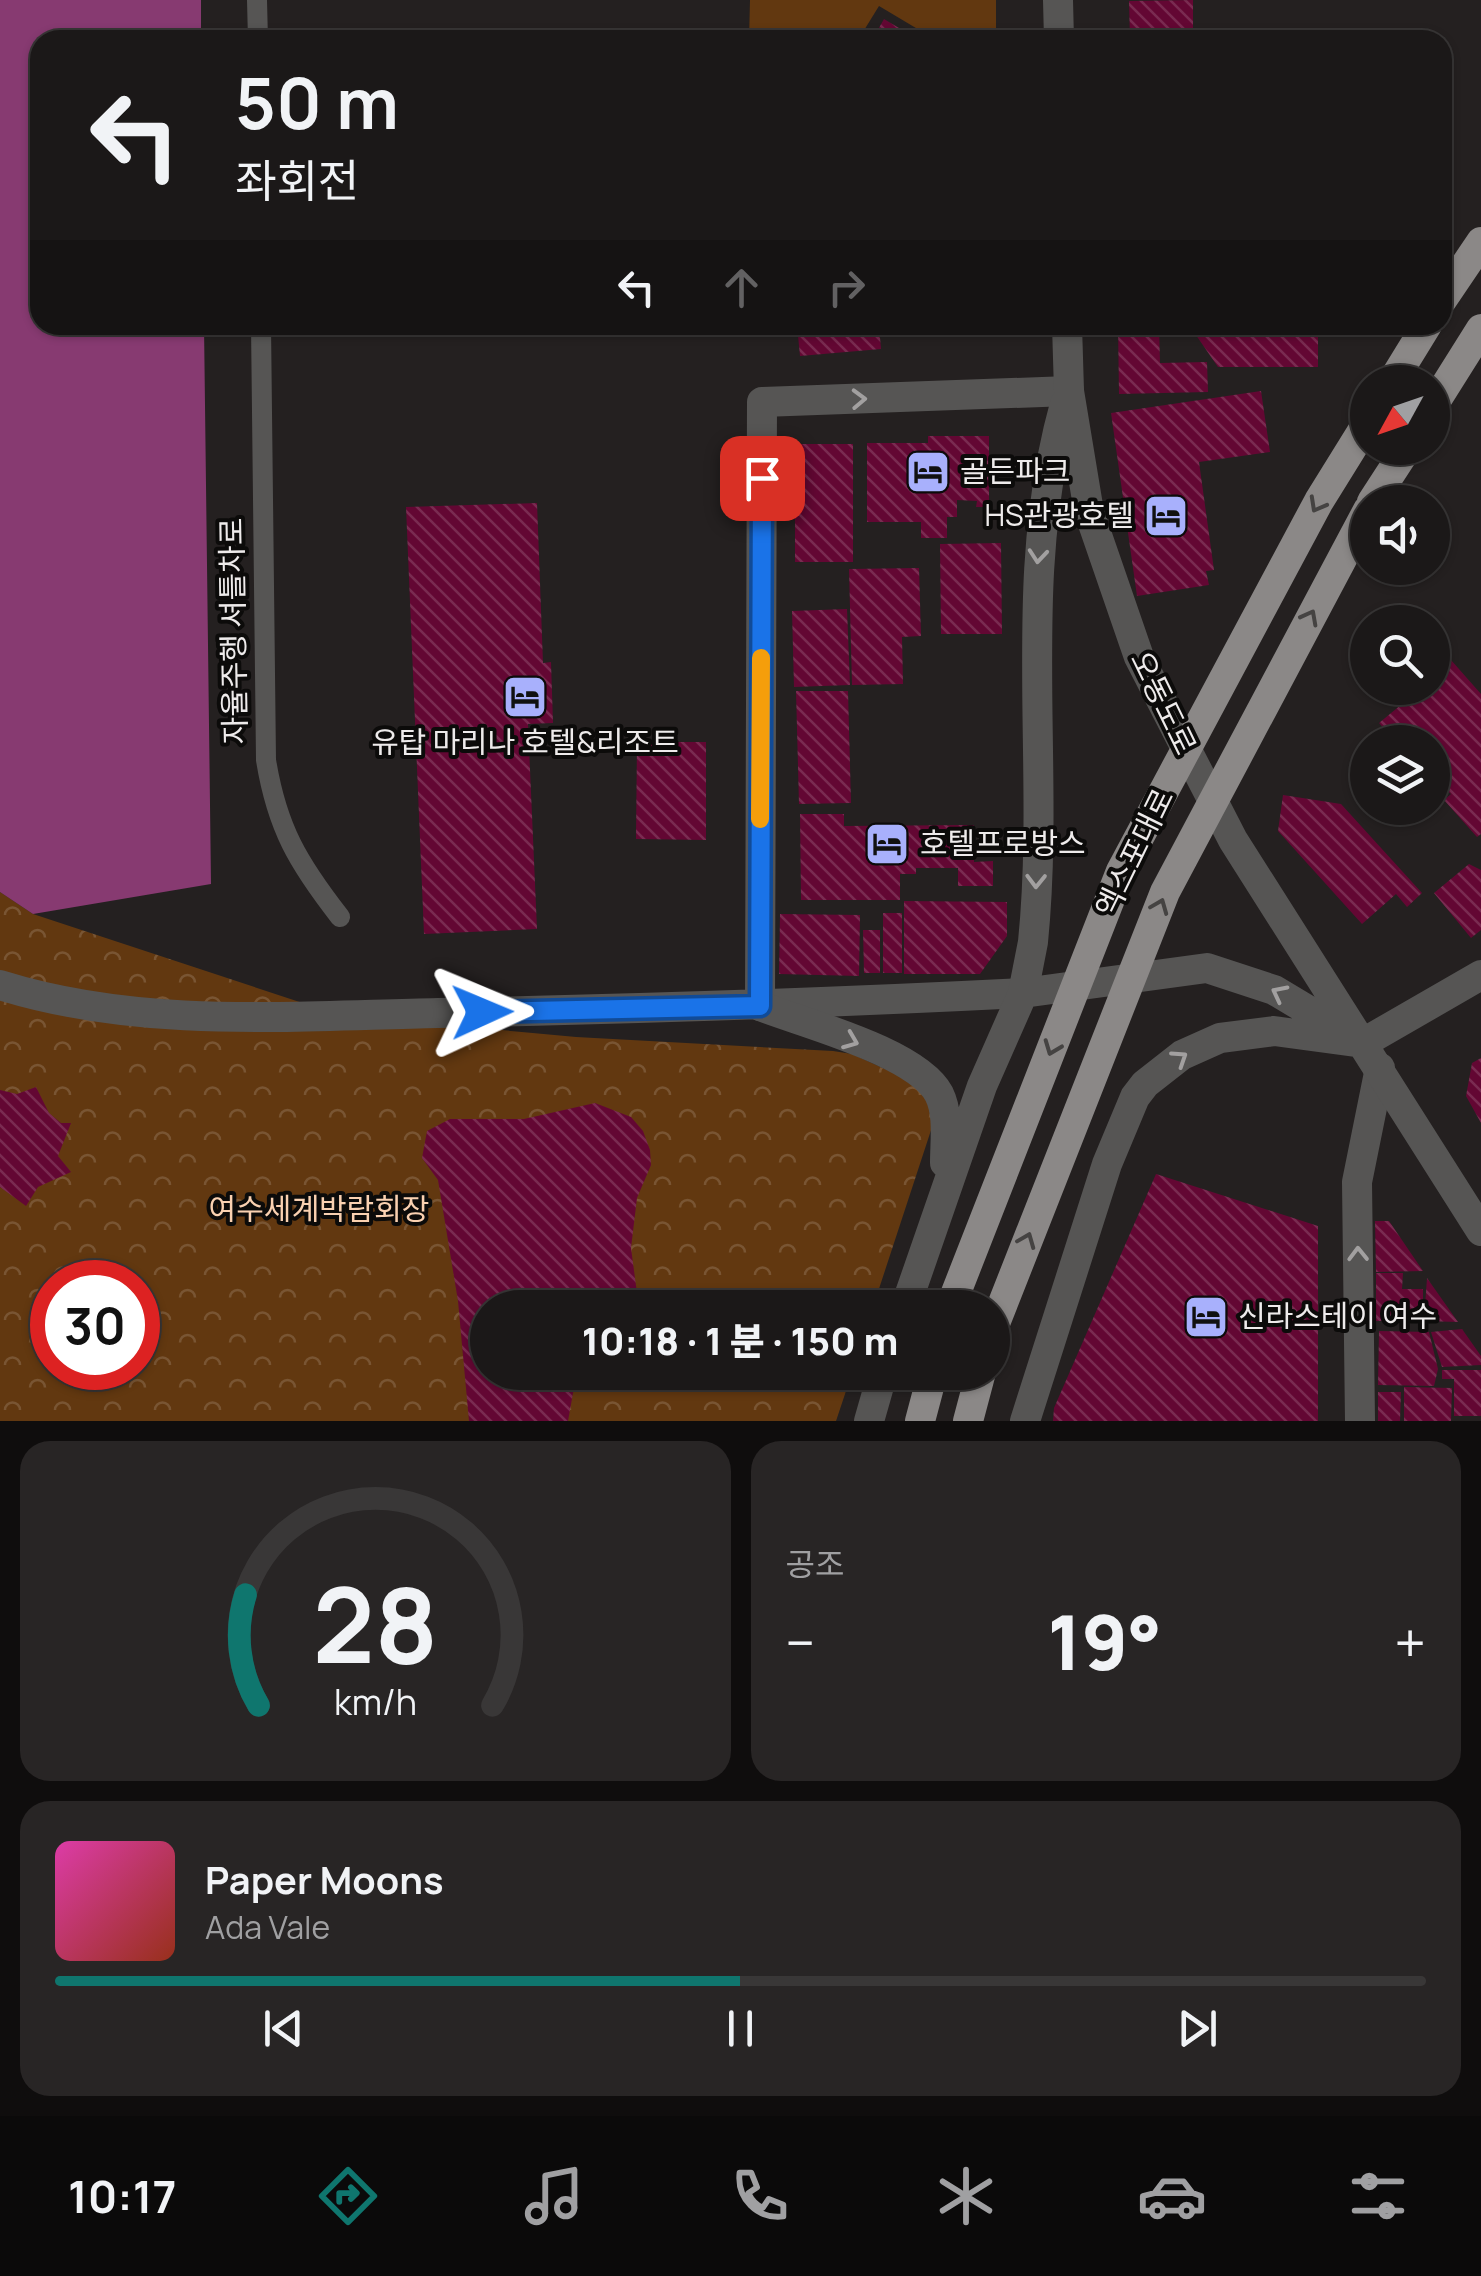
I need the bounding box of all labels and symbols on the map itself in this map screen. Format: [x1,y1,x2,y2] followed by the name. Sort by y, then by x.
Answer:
[1350,365,1450,465] north arrow
[852,388,868,409] one-way arrow
[720,436,805,521] pin
[905,449,951,495] hotel icon: 골든파크
[960,450,1070,491] place label: 골든파크
[1143,493,1189,539] hotel icon: HS관광호텔
[985,494,1134,535] place label: HS관광호텔
[1310,494,1329,512] one-way arrow
[210,517,255,745] street label: 자율주행 셔틀차로
[1027,548,1049,564] one-way arrow
[1298,610,1317,628] one-way arrow
[1122,644,1207,761] street label: 오동도로
[502,674,548,720] hotel icon: 유탑 마리나 호텔&리조트
[371,721,679,762] place label: 유탑 마리나 호텔&리조트
[1085,781,1182,923] street label: 엑스포대로
[864,821,910,867] hotel icon: 호텔프로방스
[920,822,1086,863] place label: 호텔프로방스
[1026,873,1047,889] one-way arrow
[1148,898,1168,915] one-way arrow
[430,960,534,1064] position arrow
[1271,986,1289,1005] one-way arrow
[841,1029,859,1049] one-way arrow
[1044,1038,1064,1056] one-way arrow
[1169,1052,1187,1071] one-way arrow
[209,1188,429,1229] park label: 여수세계박람회장
[1016,1233,1036,1250] one-way arrow
[1347,1245,1369,1260] one-way arrow
[30,1260,160,1390] speed limit sign: 30
[1183,1294,1229,1340] hotel icon: 신라스테이 여수
[1238,1295,1437,1336] place label: 신라스테이 여수

